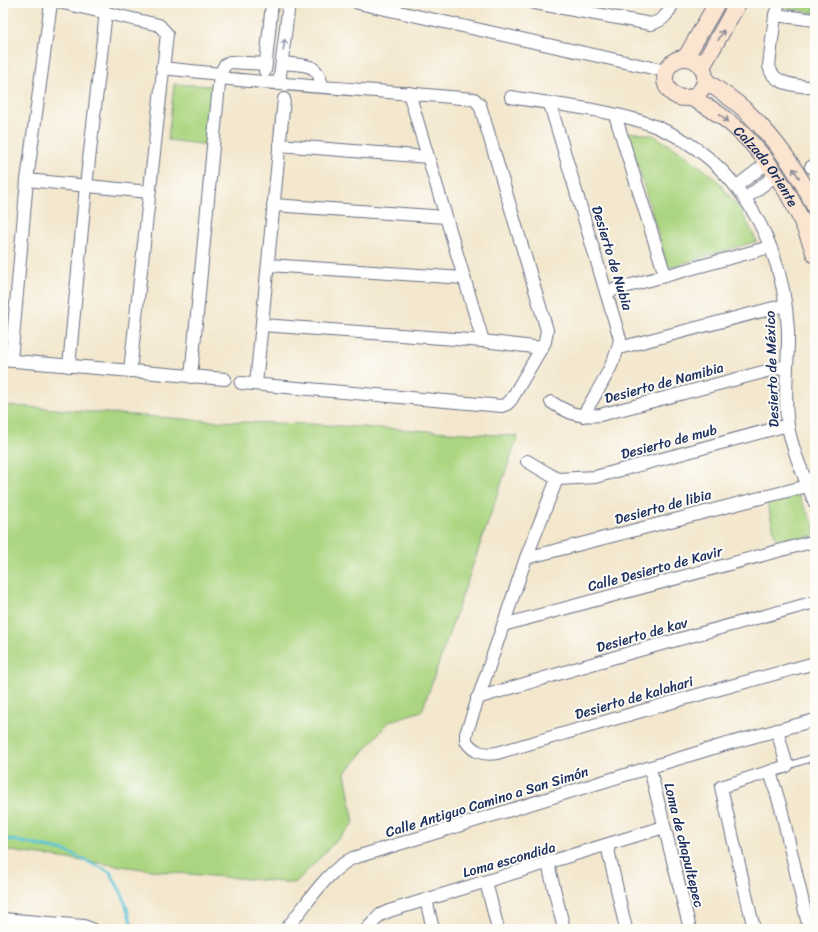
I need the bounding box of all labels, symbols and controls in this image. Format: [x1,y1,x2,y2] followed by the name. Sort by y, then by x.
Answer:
[718,30,725,42] one-way arrow
[280,39,288,52] one-way arrow
[719,113,729,122] one-way arrow
[728,119,805,212] street label: Calzada Oriente
[792,167,800,178] one-way arrow
[584,202,640,314] street label: Desierto de Nubia
[757,310,787,428] street label: Desierto de México
[602,355,726,411] street label: Desierto de Namibia
[618,417,720,467] street label: Desierto de mub
[612,482,715,532] street label: Desierto de libia
[585,539,726,599] street label: Calle Desierto de Kavir
[593,610,691,660] street label: Desierto de kav
[572,669,697,727] street label: Desierto de kalahari
[382,759,592,845] street label: Calle Antiguo Camino a San Simón
[656,780,712,910] street label: Loma de chapultepec
[460,835,558,885] street label: Loma escondida

